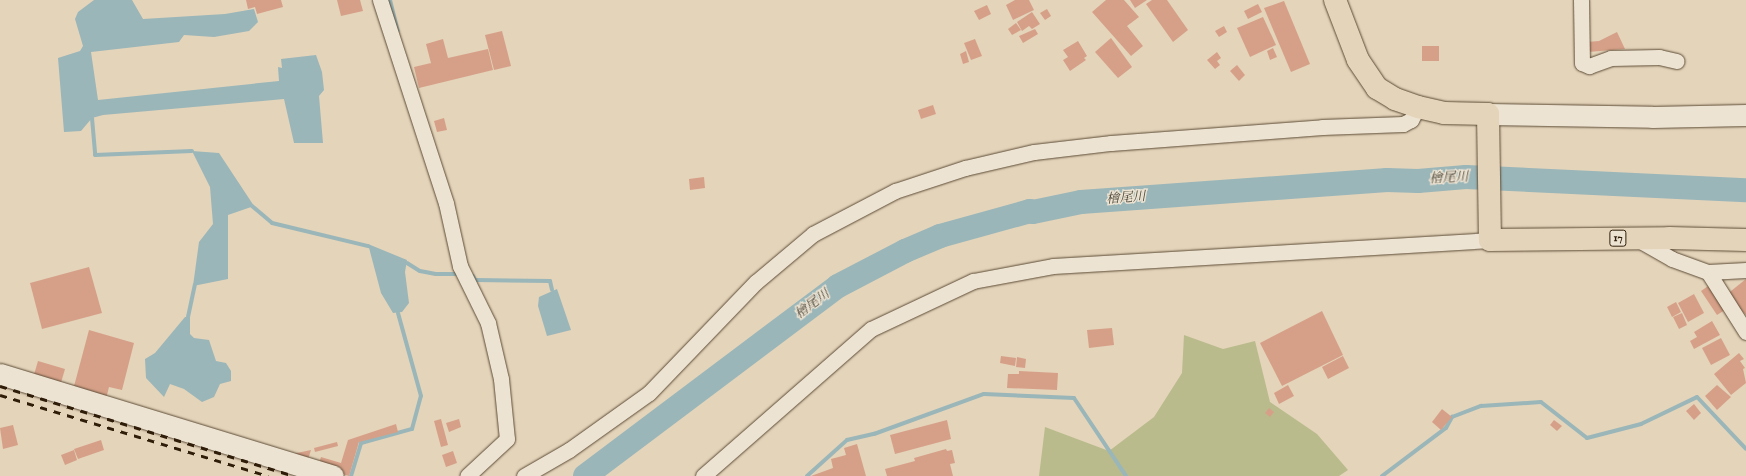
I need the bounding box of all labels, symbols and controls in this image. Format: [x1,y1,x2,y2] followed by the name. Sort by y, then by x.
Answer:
[1429,170,1469,188] water label: 檜尾川
[1106,190,1146,208] water label: 檜尾川
[1609,229,1627,247] road number: 17
[793,287,833,323] water label: 檜尾川

